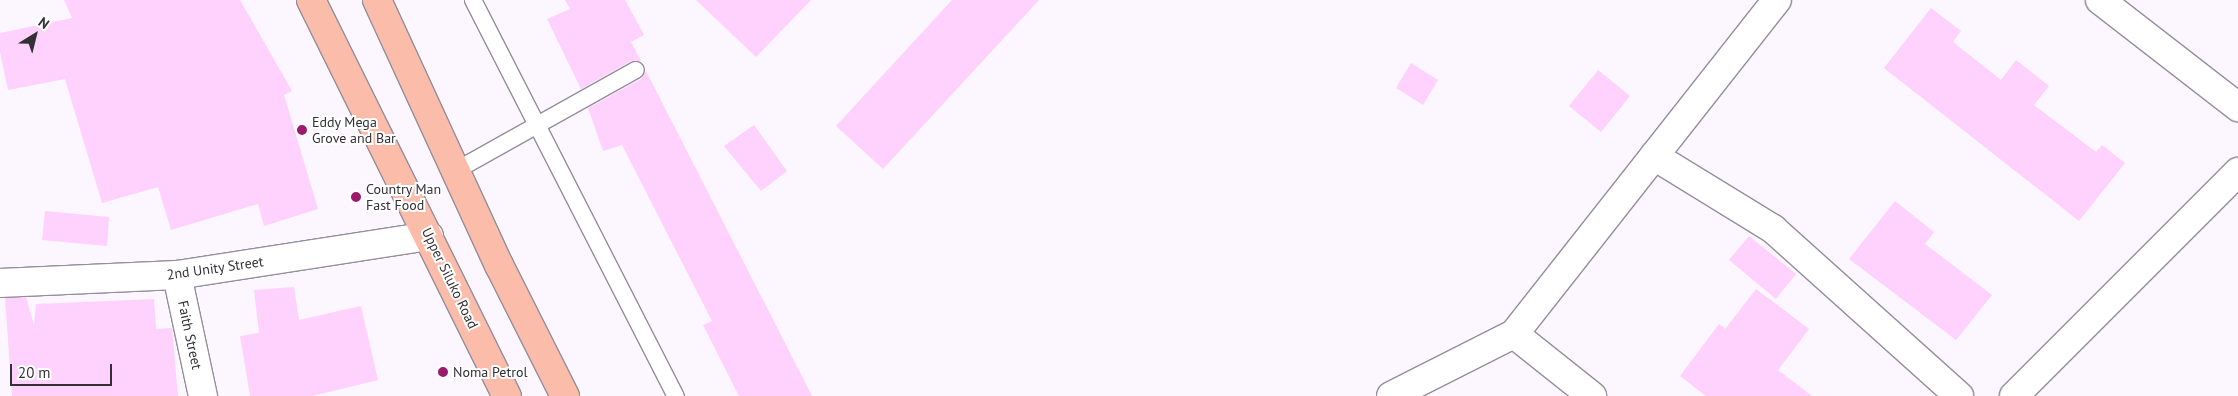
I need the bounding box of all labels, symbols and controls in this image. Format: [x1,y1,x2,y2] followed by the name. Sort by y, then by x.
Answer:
[10,10,60,60] north arrow
[35,13,53,33] text: N
[312,114,396,146] place label: Eddy Mega Grove and Bar
[296,124,308,136] marker: Eddy Mega Grove and Bar
[366,181,442,213] place label: Country Man Fast Food
[350,191,362,203] marker: Country Man Fast Food
[418,225,482,331] street label: Upper Siluko Road
[165,253,265,283] street label: 2nd Unity Street
[175,299,205,371] street label: Faith Street
[12,354,115,386] scale bar
[18,363,51,382] text: 20 m
[453,364,528,380] place label: Noma Petrol
[437,366,449,378] marker: Noma Petrol

